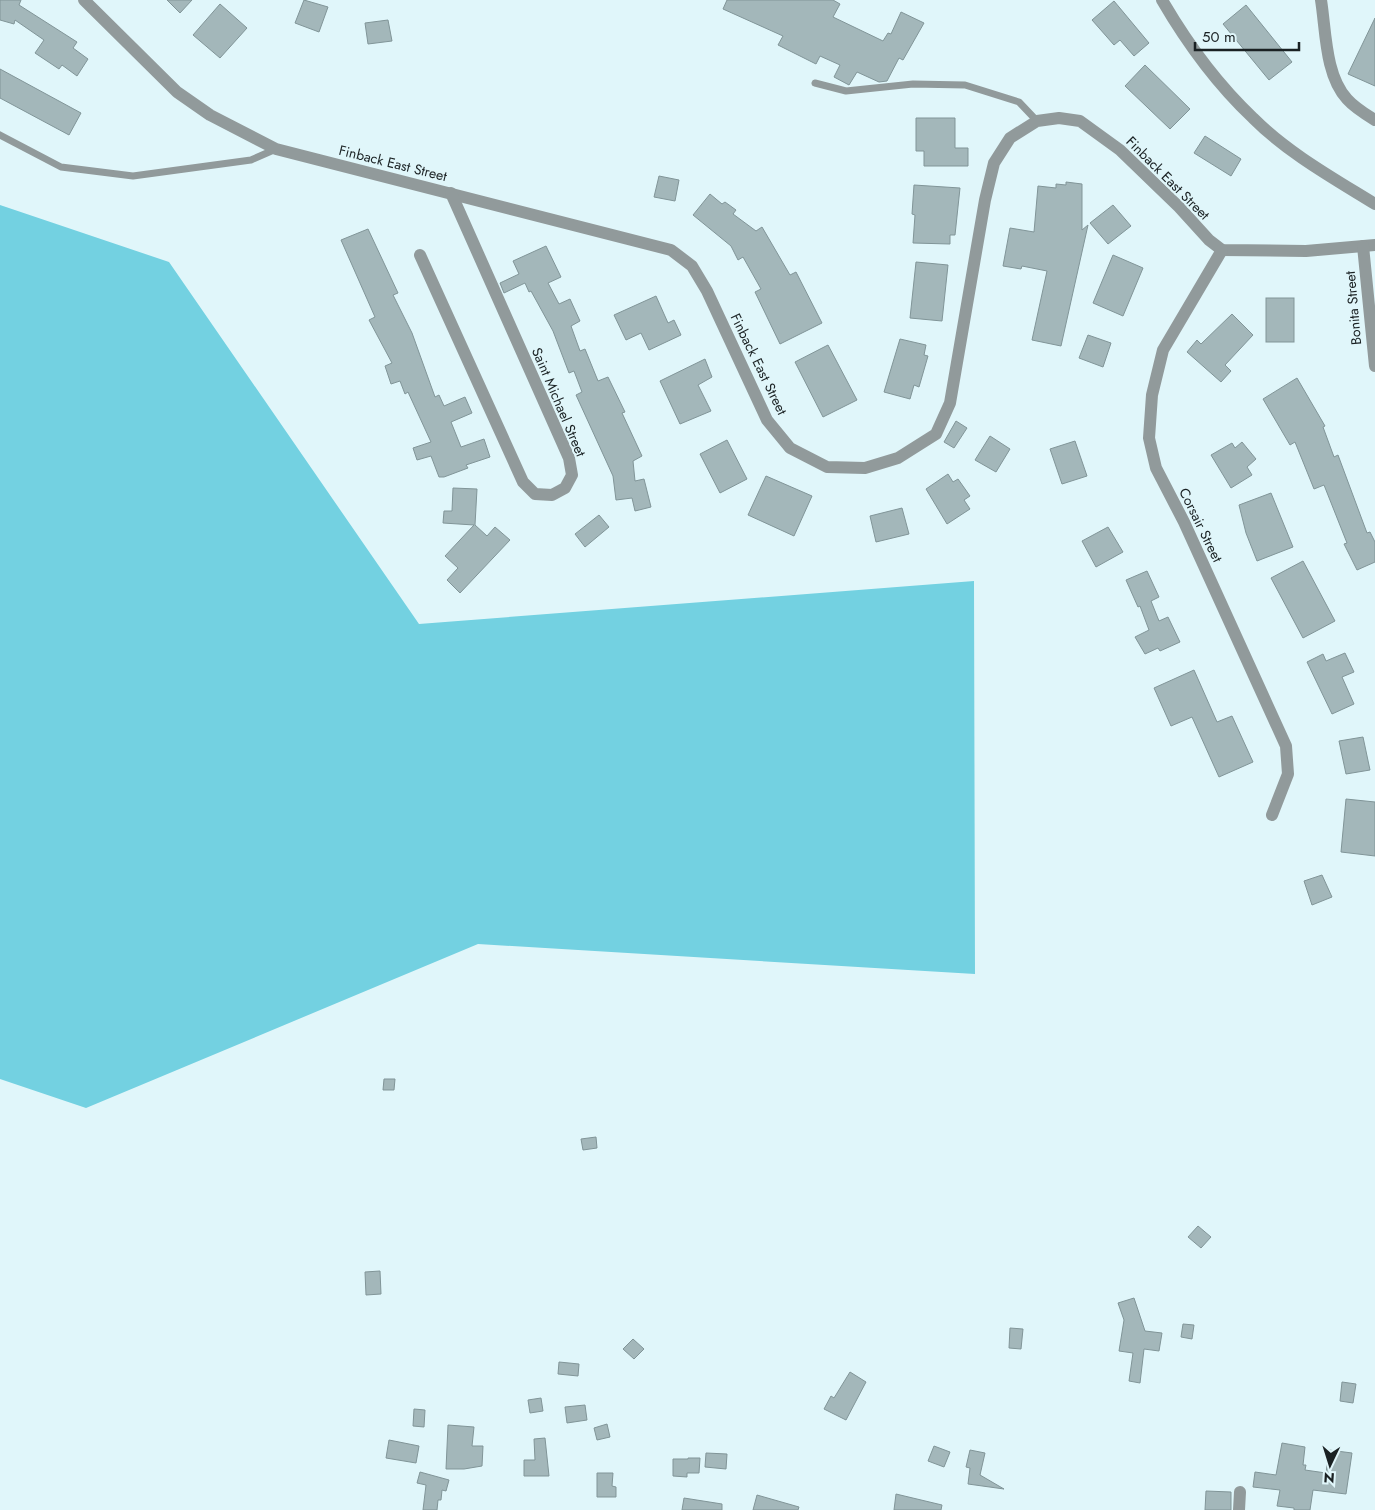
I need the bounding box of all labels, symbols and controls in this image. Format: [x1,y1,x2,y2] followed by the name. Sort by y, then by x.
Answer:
[1195,20,1299,52] scale bar
[1202,26,1236,48] text: 50 m
[1122,132,1215,225] street label: Finback East Street
[337,140,450,186] street label: Finback East Street
[1340,270,1366,346] street label: Bonita Street
[726,310,793,419] street label: Finback East Street
[527,344,591,460] street label: Saint Michael Street
[1174,484,1228,566] street label: Corsair Street
[1305,1440,1355,1490] north arrow
[1323,1468,1335,1488] text: N

